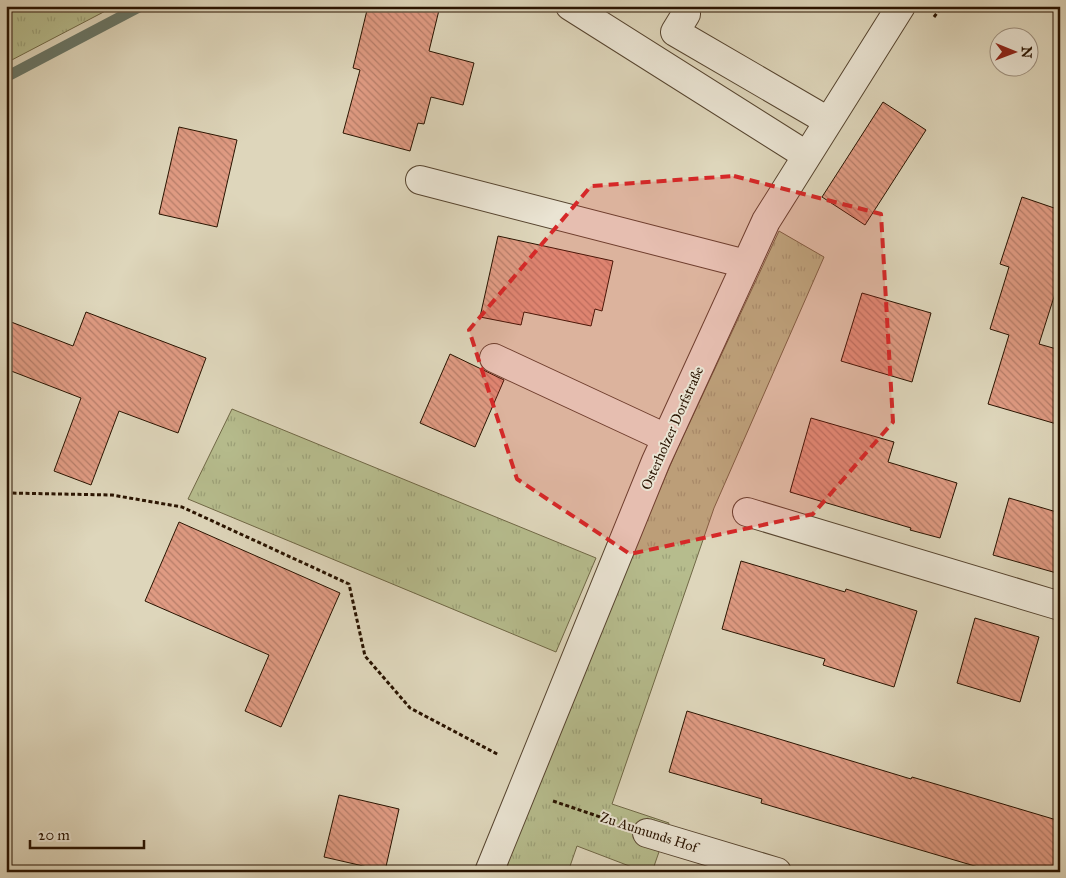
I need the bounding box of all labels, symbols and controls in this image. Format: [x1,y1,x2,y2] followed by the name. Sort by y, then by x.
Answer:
[988,28,1038,78] north arrow
[1018,46,1035,58] text: N
[638,364,707,493] street label: Osterholzer Dorfstraße
[598,809,702,857] street label: Zu Aumunds Hof
[30,818,144,850] scale bar
[38,826,70,844] text: 20 m

